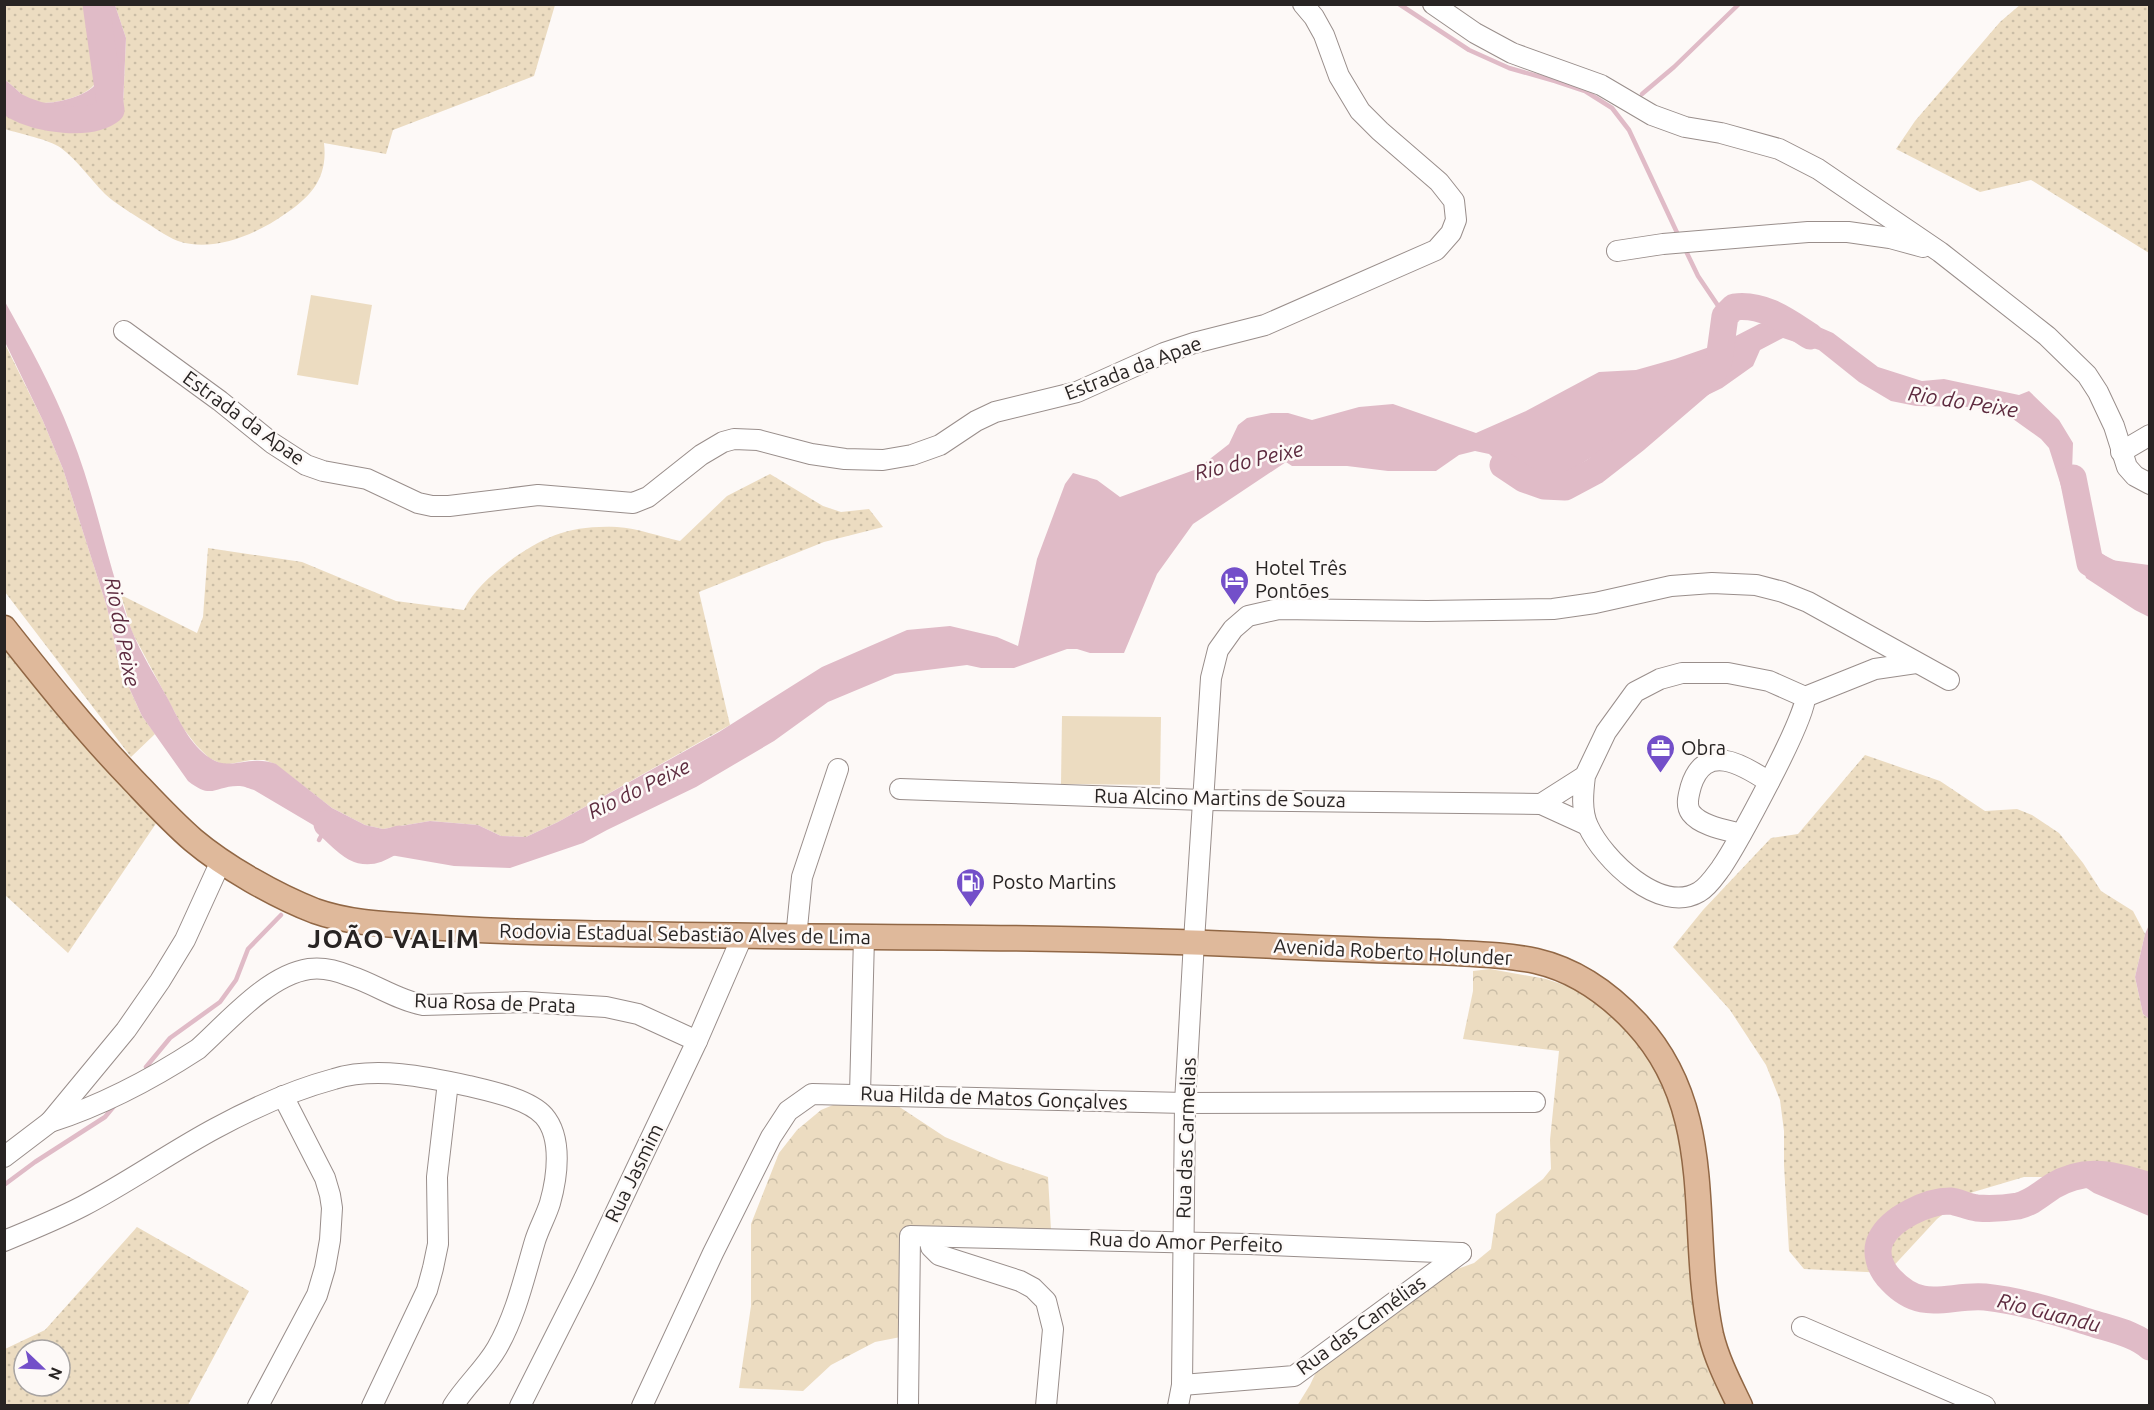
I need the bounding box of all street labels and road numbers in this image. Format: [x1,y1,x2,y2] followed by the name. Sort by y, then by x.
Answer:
[1061,331,1205,404] street label: Estrada da Apae
[179,366,310,469] street label: Estrada da Apae
[1094,784,1346,811] street label: Rua Alcino Martins de Souza
[499,919,871,948] street label: Rodovia Estadual Sebastião Alves de Lima
[1273,934,1513,969] street label: Avenida Roberto Holunder
[414,988,576,1017] street label: Rua Rosa de Prata
[1171,1057,1200,1219] street label: Rua das Carmelias
[860,1081,1128,1114] street label: Rua Hilda de Matos Gonçalves
[600,1120,667,1226] street label: Rua Jasmim
[1089,1227,1283,1256] street label: Rua do Amor Perfeito
[1292,1270,1430,1379] street label: Rua das Camélias

